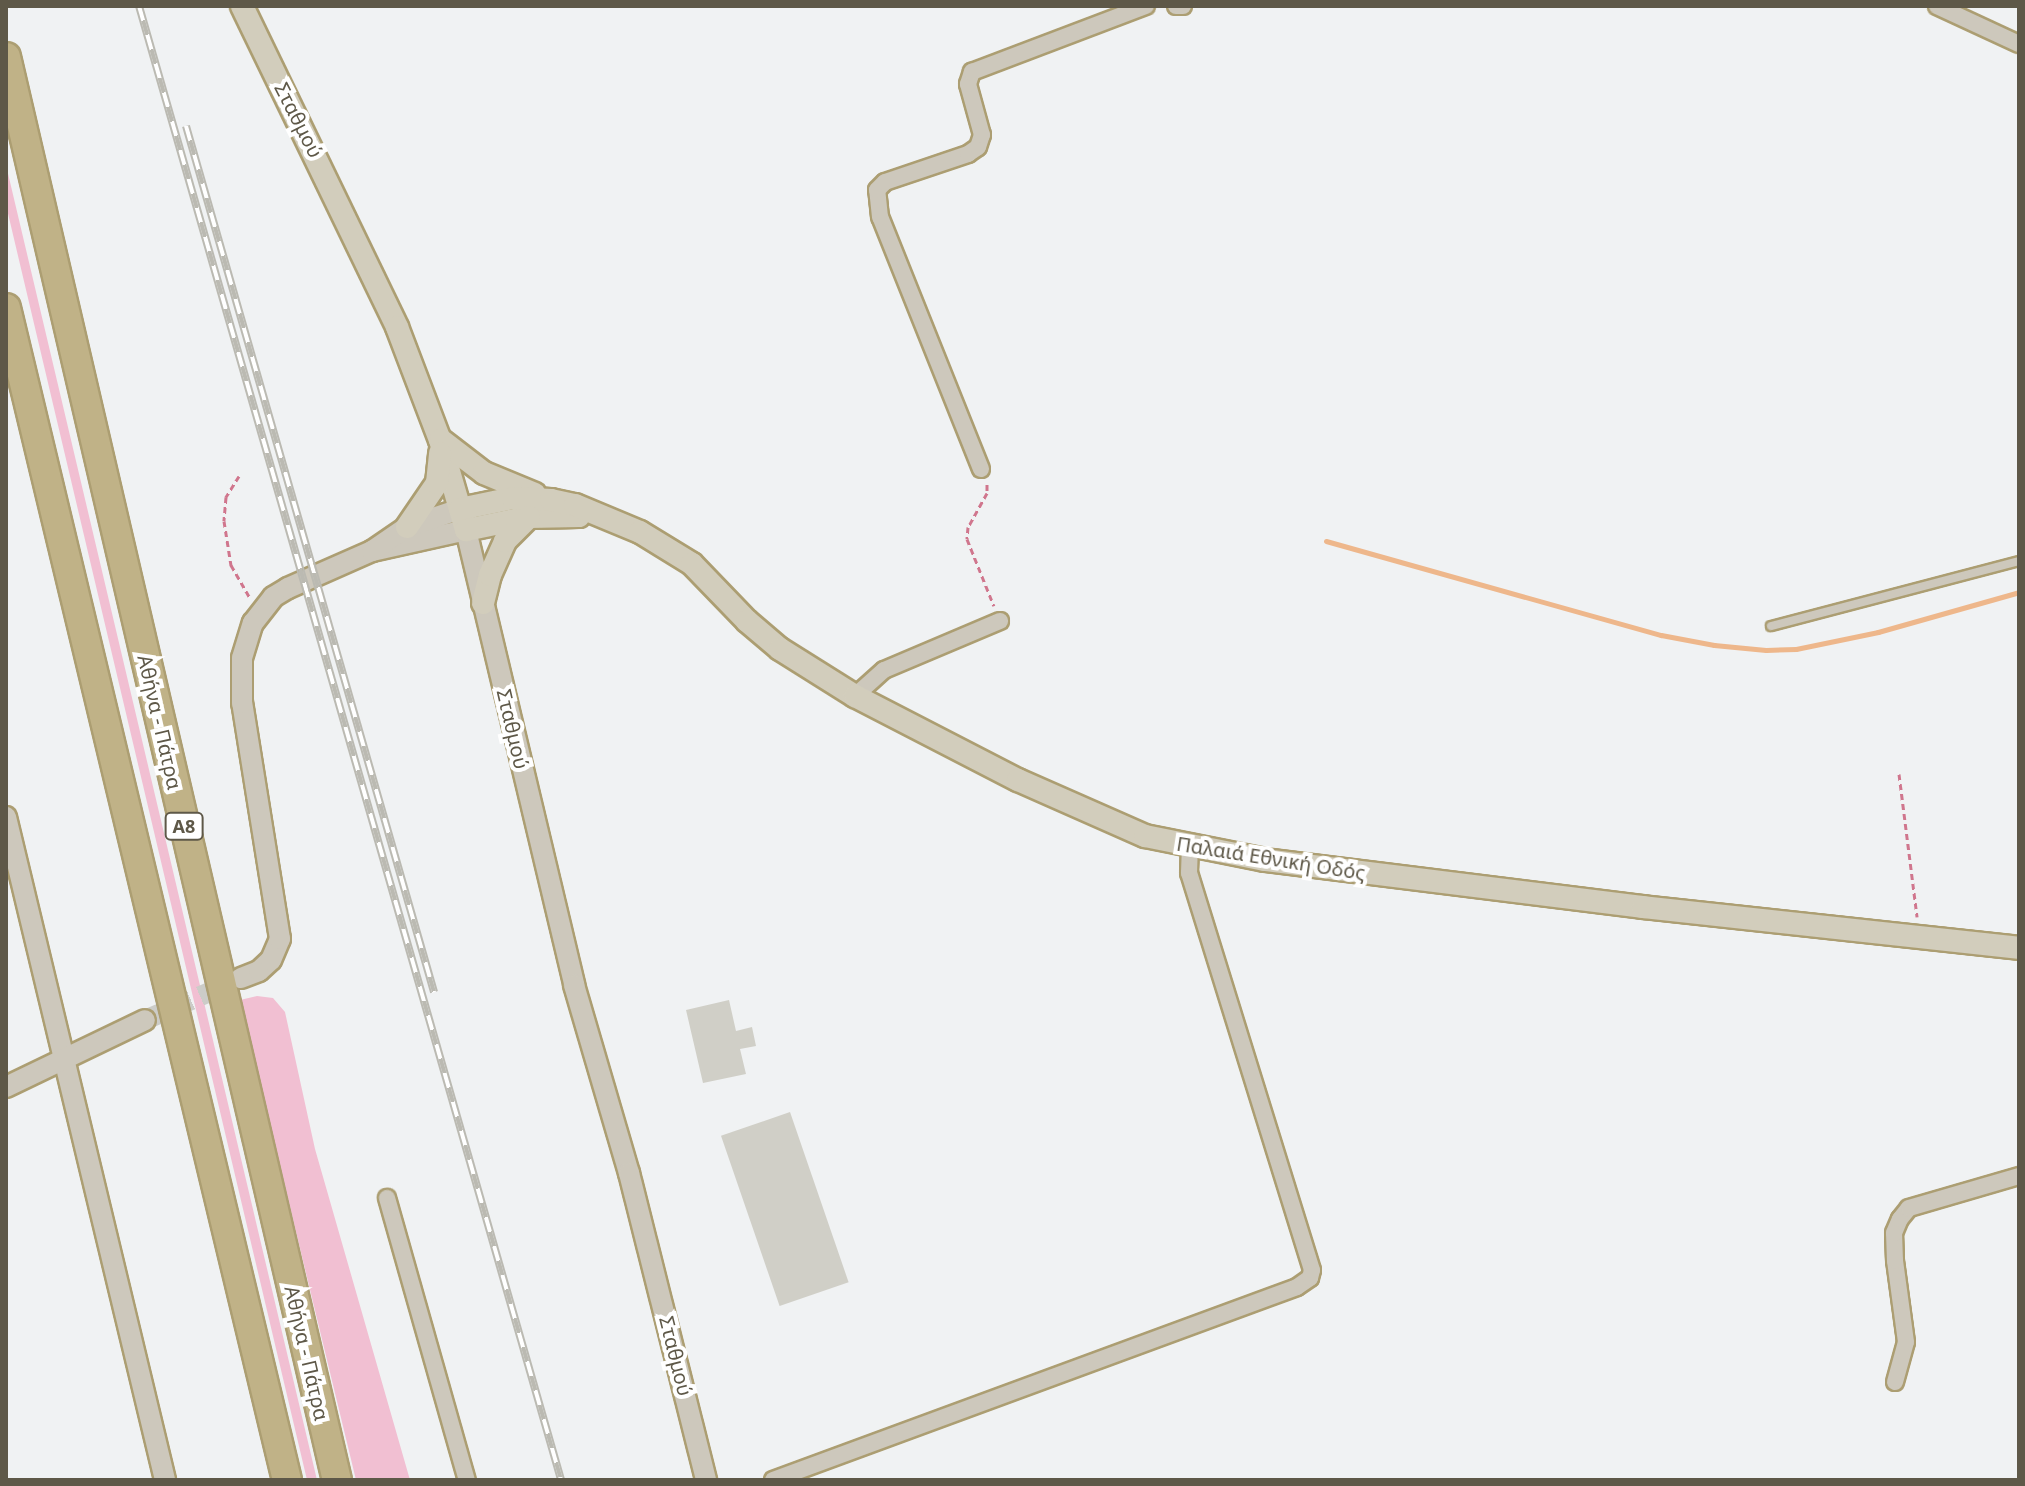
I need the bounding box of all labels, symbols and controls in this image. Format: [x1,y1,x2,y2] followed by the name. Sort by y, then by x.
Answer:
[270,78,328,162] street label: Σταθμού
[133,652,187,792] street label: Αθήνα - Πάτρα
[492,687,534,771] street label: Σταθμού
[164,812,204,840] road number: Α8
[1175,831,1367,885] street label: Παλαιά Εθνική Οδός
[280,1283,334,1423] street label: Αθήνα - Πάτρα
[655,1314,697,1398] street label: Σταθμού

